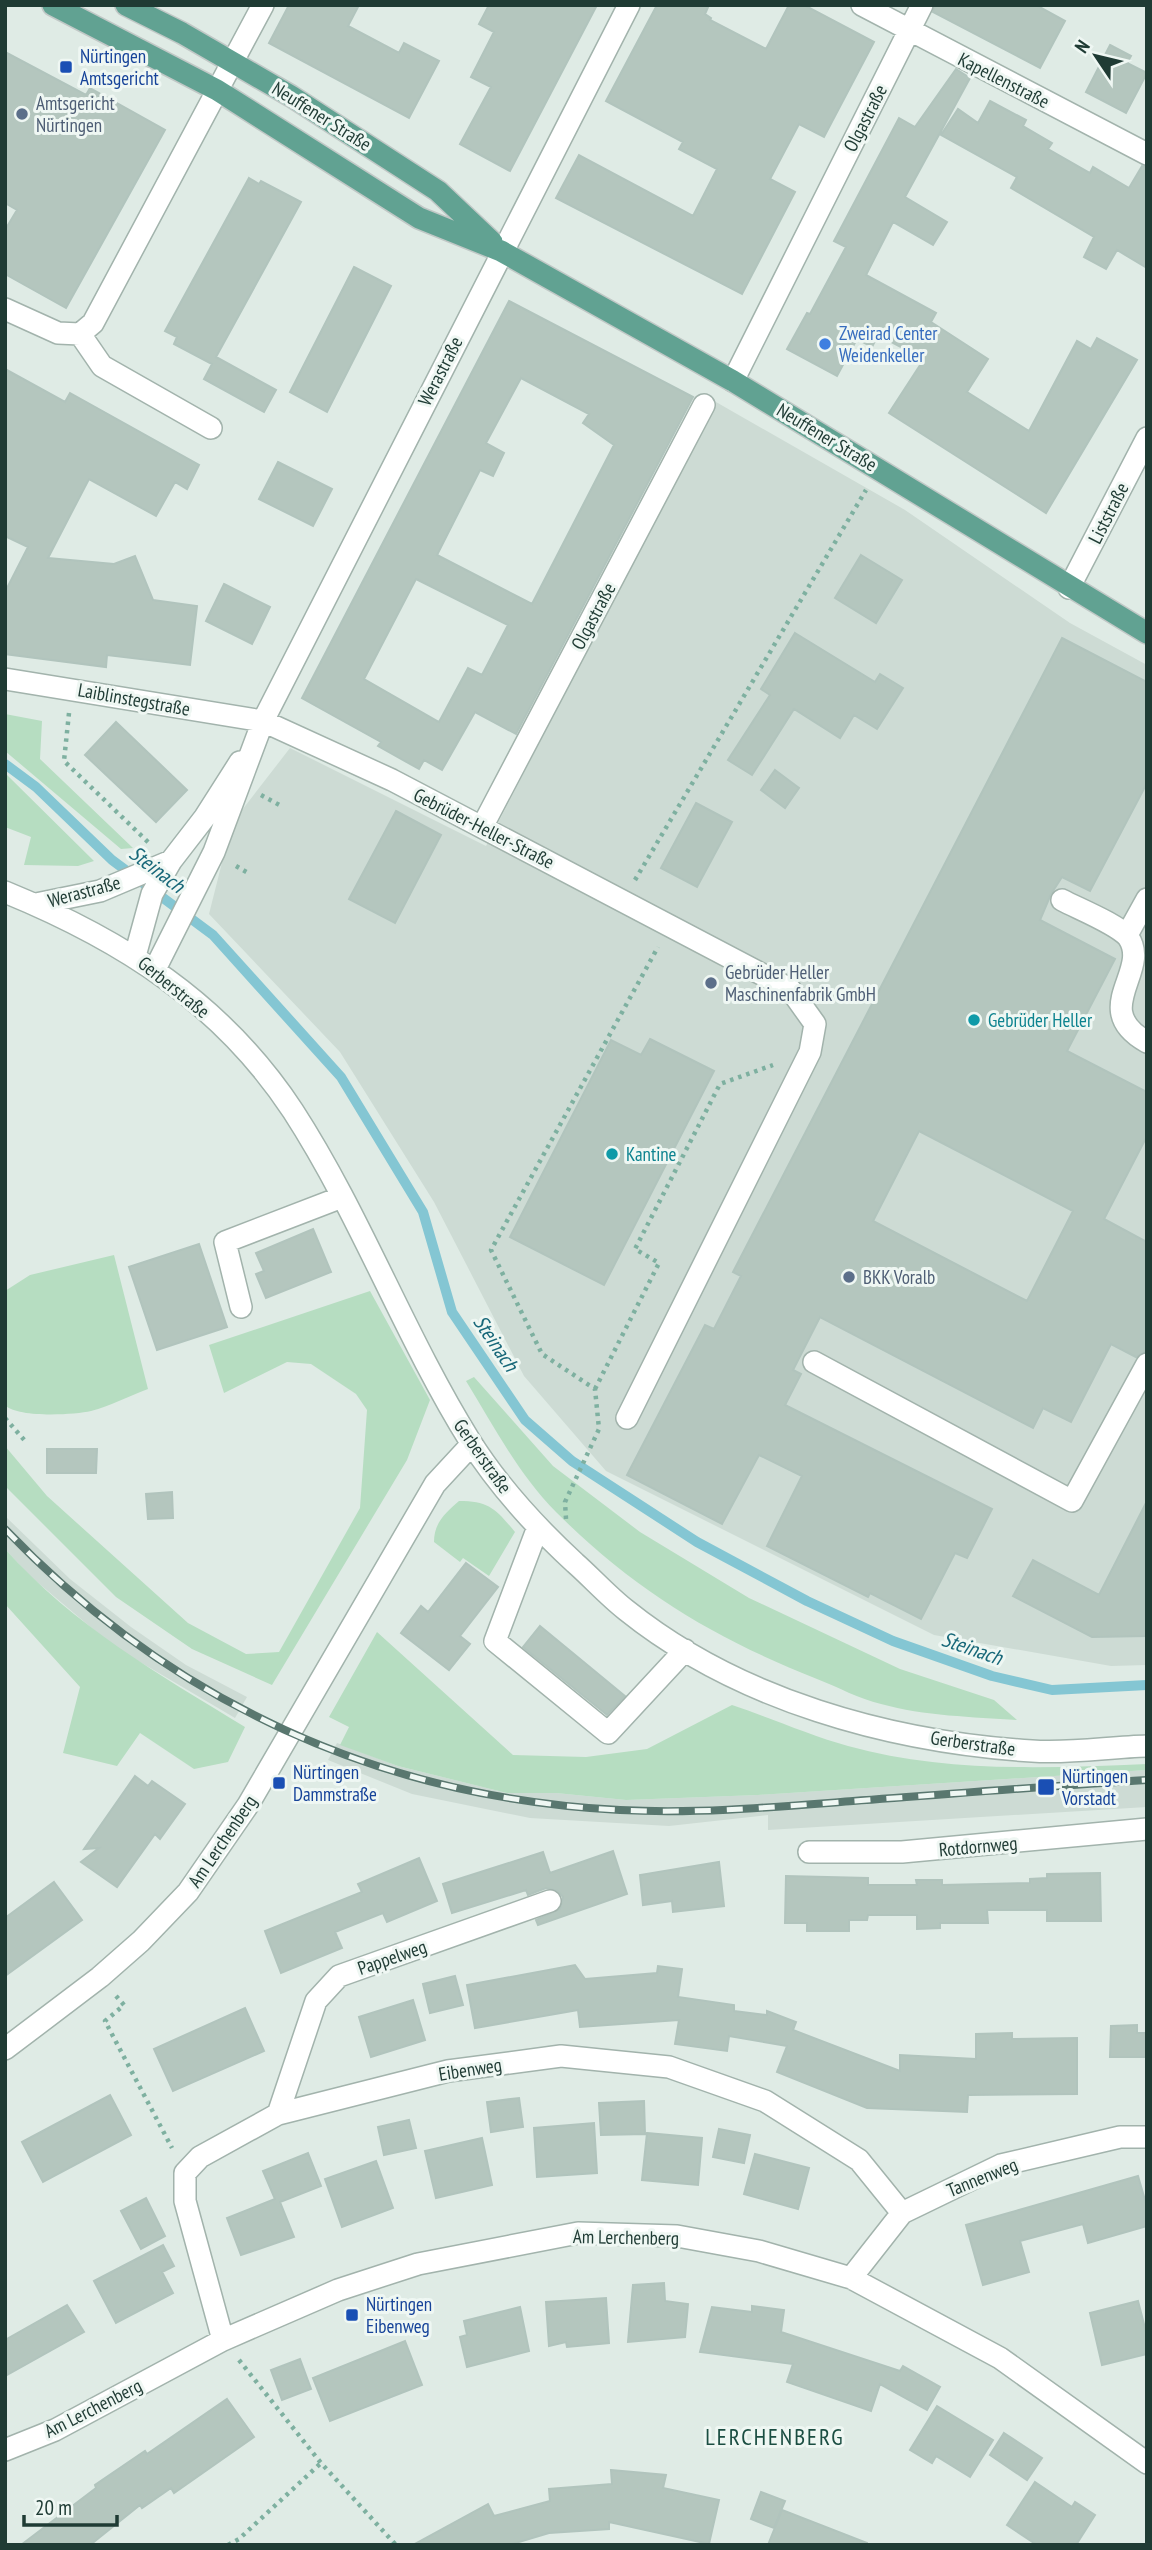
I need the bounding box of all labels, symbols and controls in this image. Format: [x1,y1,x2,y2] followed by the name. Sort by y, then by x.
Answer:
[1061,21,1131,91] north arrow
[1069,35,1095,57] text: N
[80,44,160,90] place label: Nürtingen Amtsgericht
[954,47,1054,113] street label: Kapellenstraße
[58,59,74,75] marker: Nürtingen Amtsgericht
[268,76,376,156] street label: Neuffener Straße
[838,80,892,156] street label: Olgastraße
[36,91,116,137] place label: Amtsgericht Nürtingen
[14,106,30,122] marker: Amtsgericht Nürtingen
[839,321,938,367] place label: Zweirad Center Weidenkeller
[412,332,468,410] street label: Werastraße
[817,336,833,352] marker: Zweirad Center Weidenkeller
[773,398,882,476] street label: Neuffener Straße
[1083,478,1134,548] street label: Liststraße
[565,578,621,654] street label: Olgastraße
[76,677,192,721] street label: Laiblinstegstraße
[410,782,558,874] street label: Gebrüder-Heller-Straße
[124,840,191,900] water label: Steinach
[45,870,123,912] street label: Werastraße
[133,951,215,1023] street label: Gerberstraße
[725,960,876,1006] place label: Gebrüder Heller Maschinenfabrik GmbH
[703,975,719,991] marker: Gebrüder Heller Maschinenfabrik GmbH
[988,1008,1093,1032] place label: Gebrüder Heller
[966,1012,982,1028] marker: Gebrüder Heller
[626,1142,677,1166] place label: Kantine
[604,1146,620,1162] marker: Kantine
[863,1265,935,1289] place label: BKK Voralb
[841,1269,857,1285] marker: BKK Voralb
[467,1310,526,1378] water label: Steinach
[449,1414,517,1498] street label: Gerberstraße
[938,1625,1007,1671] water label: Steinach
[929,1725,1017,1761] street label: Gerberstraße
[293,1760,377,1806] place label: Nürtingen Dammstraße
[1061,1764,1128,1810] place label: Nürtingen Vorstadt
[271,1775,287,1791] marker: Nürtingen Dammstraße
[1036,1777,1056,1797] marker: Nürtingen Vorstadt
[182,1790,262,1892] street label: Am Lerchenberg
[938,1831,1018,1861] street label: Rotdornweg
[354,1934,430,1980] street label: Pappelweg
[437,2052,503,2086] street label: Eibenweg
[943,2152,1021,2202] street label: Tannenweg
[573,2224,679,2250] street label: Am Lerchenberg
[366,2292,432,2338] place label: Nürtingen Eibenweg
[344,2307,360,2323] marker: Nürtingen Eibenweg
[40,2373,146,2443] street label: Am Lerchenberg
[705,2422,845,2451] district label: LERCHENBERG
[24,2484,117,2528] scale bar
[35,2494,72,2521] text: 20 m

